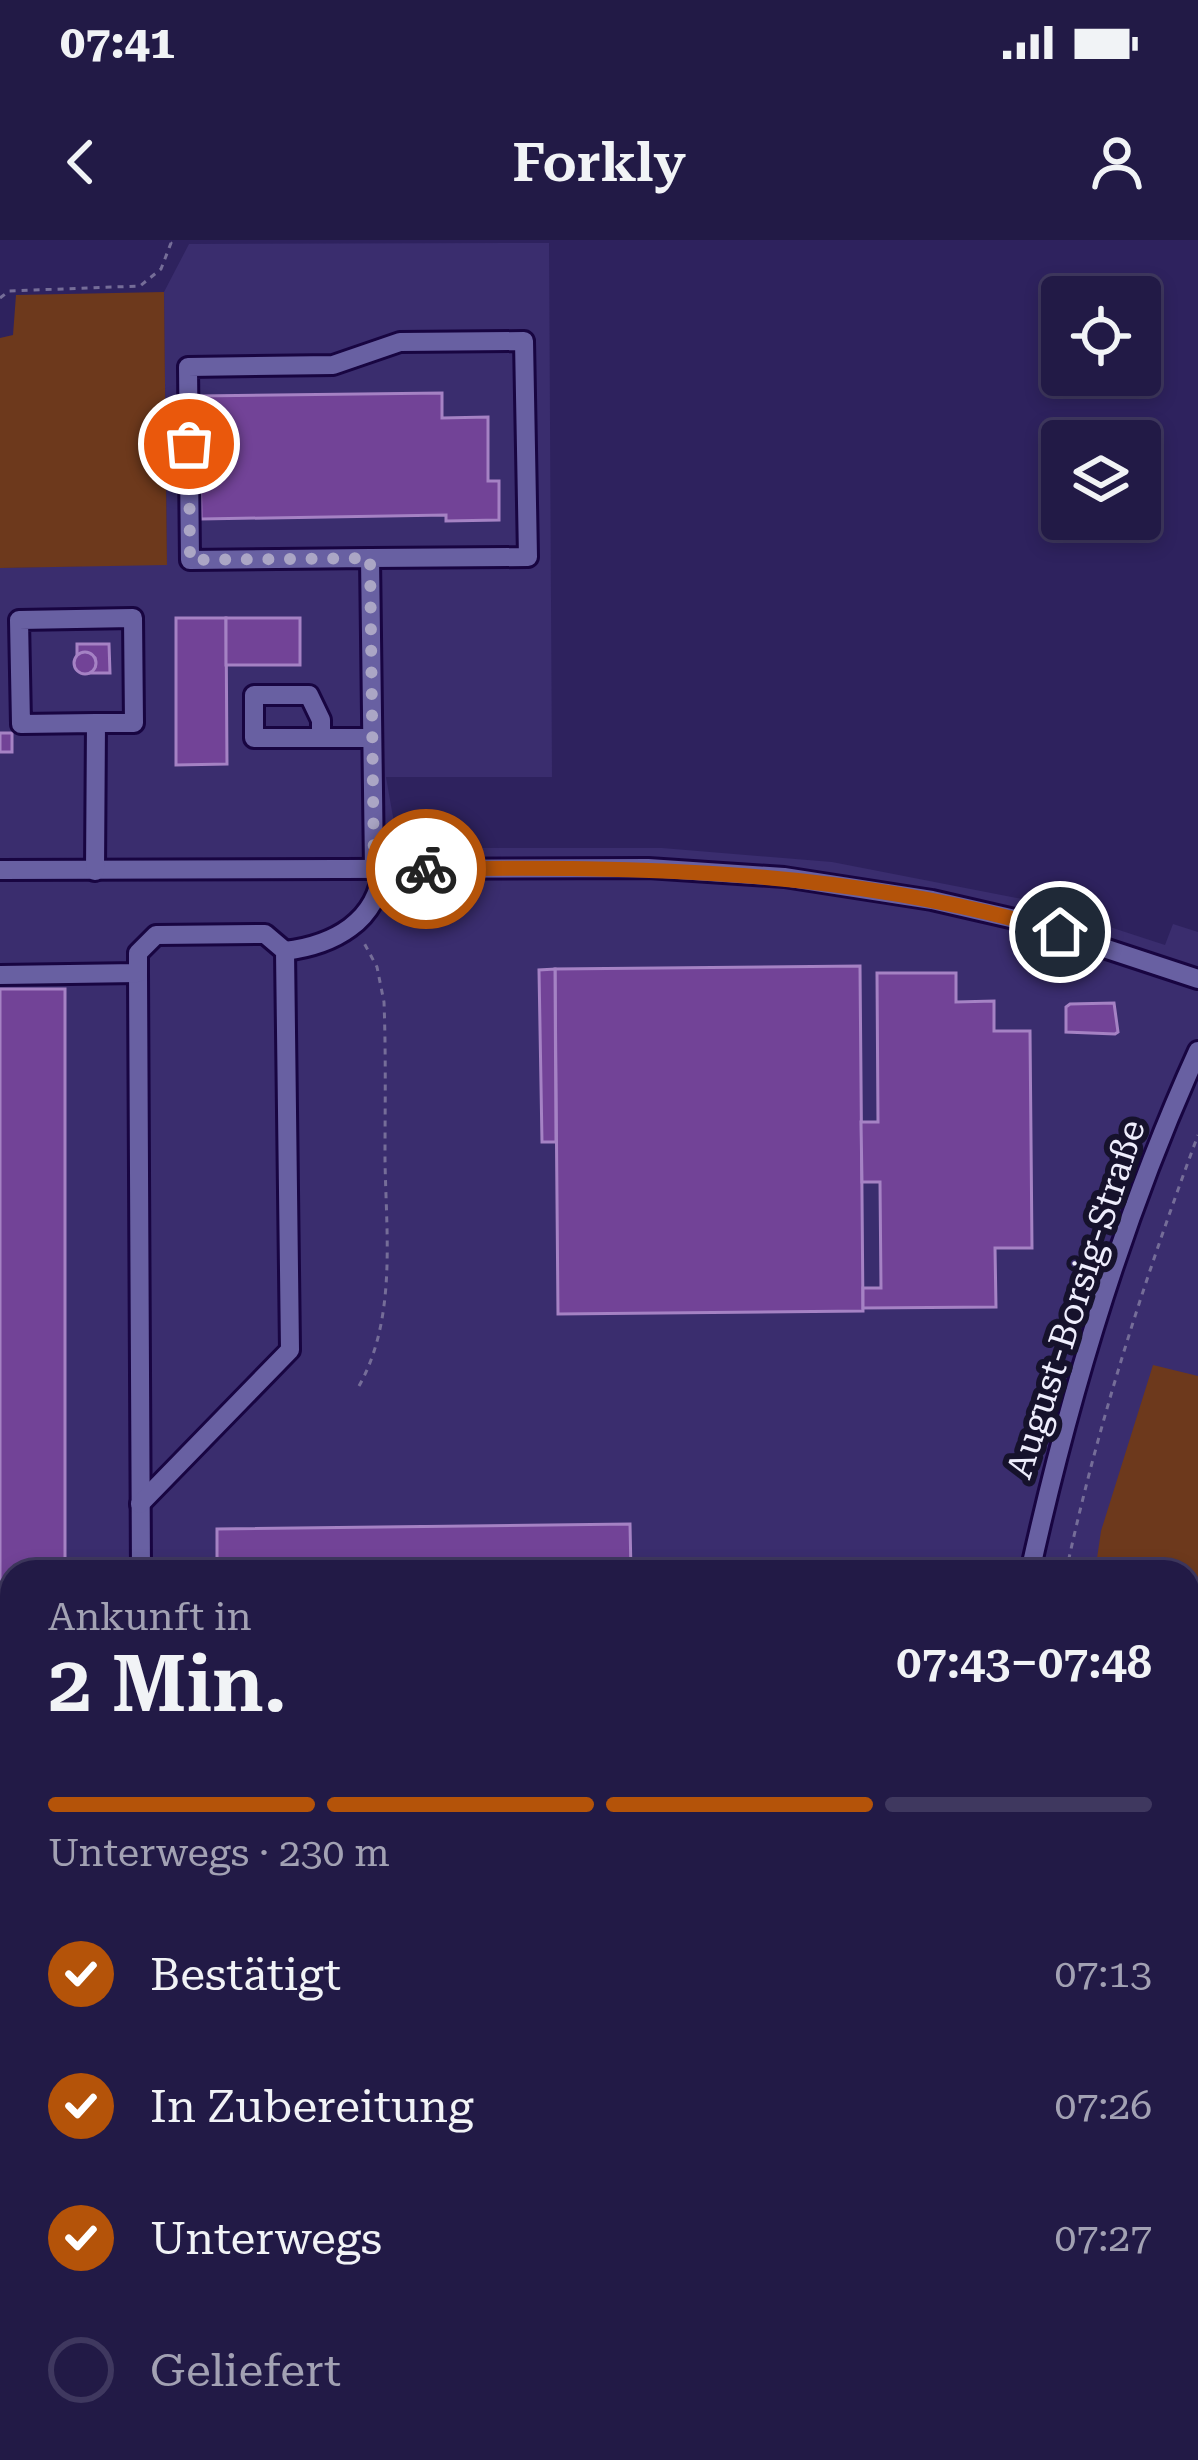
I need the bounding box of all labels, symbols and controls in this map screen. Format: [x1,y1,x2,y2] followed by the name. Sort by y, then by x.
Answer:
[60,16,175,69] text: 07:41
[48,129,114,195] icon: back
[1084,129,1150,195] icon: person
[512,131,686,194] text: Forkly
[1041,276,1161,540] map controls
[1041,276,1161,396] button: locate
[138,393,240,495] pin
[156,411,222,477] icon: bag
[1041,420,1161,540] button: layers
[366,809,486,929] courier
[393,836,459,902] icon: bike
[1009,881,1111,983] pin
[1027,899,1093,965] icon: home
[998,1114,1154,1484] street label: August-Borsig-Straße
[48,1594,252,1640] text: Ankunft in
[896,1636,1152,1689] text: 07:43–07:48
[48,1639,287,1730] text: 2 Min.
[48,1830,390,1876] text: Unterwegs · 230 m
[48,1941,114,2007] icon: check
[150,1948,341,2001] text: Bestätigt
[1055,1951,1152,1997] text: 07:13
[48,2073,114,2139] icon: check
[150,2080,474,2133] text: In Zubereitung
[1055,2083,1152,2129] text: 07:26
[48,2205,114,2271] icon: check
[150,2212,382,2265] text: Unterwegs
[1055,2215,1152,2261] text: 07:27
[150,2344,341,2397] text: Geliefert

